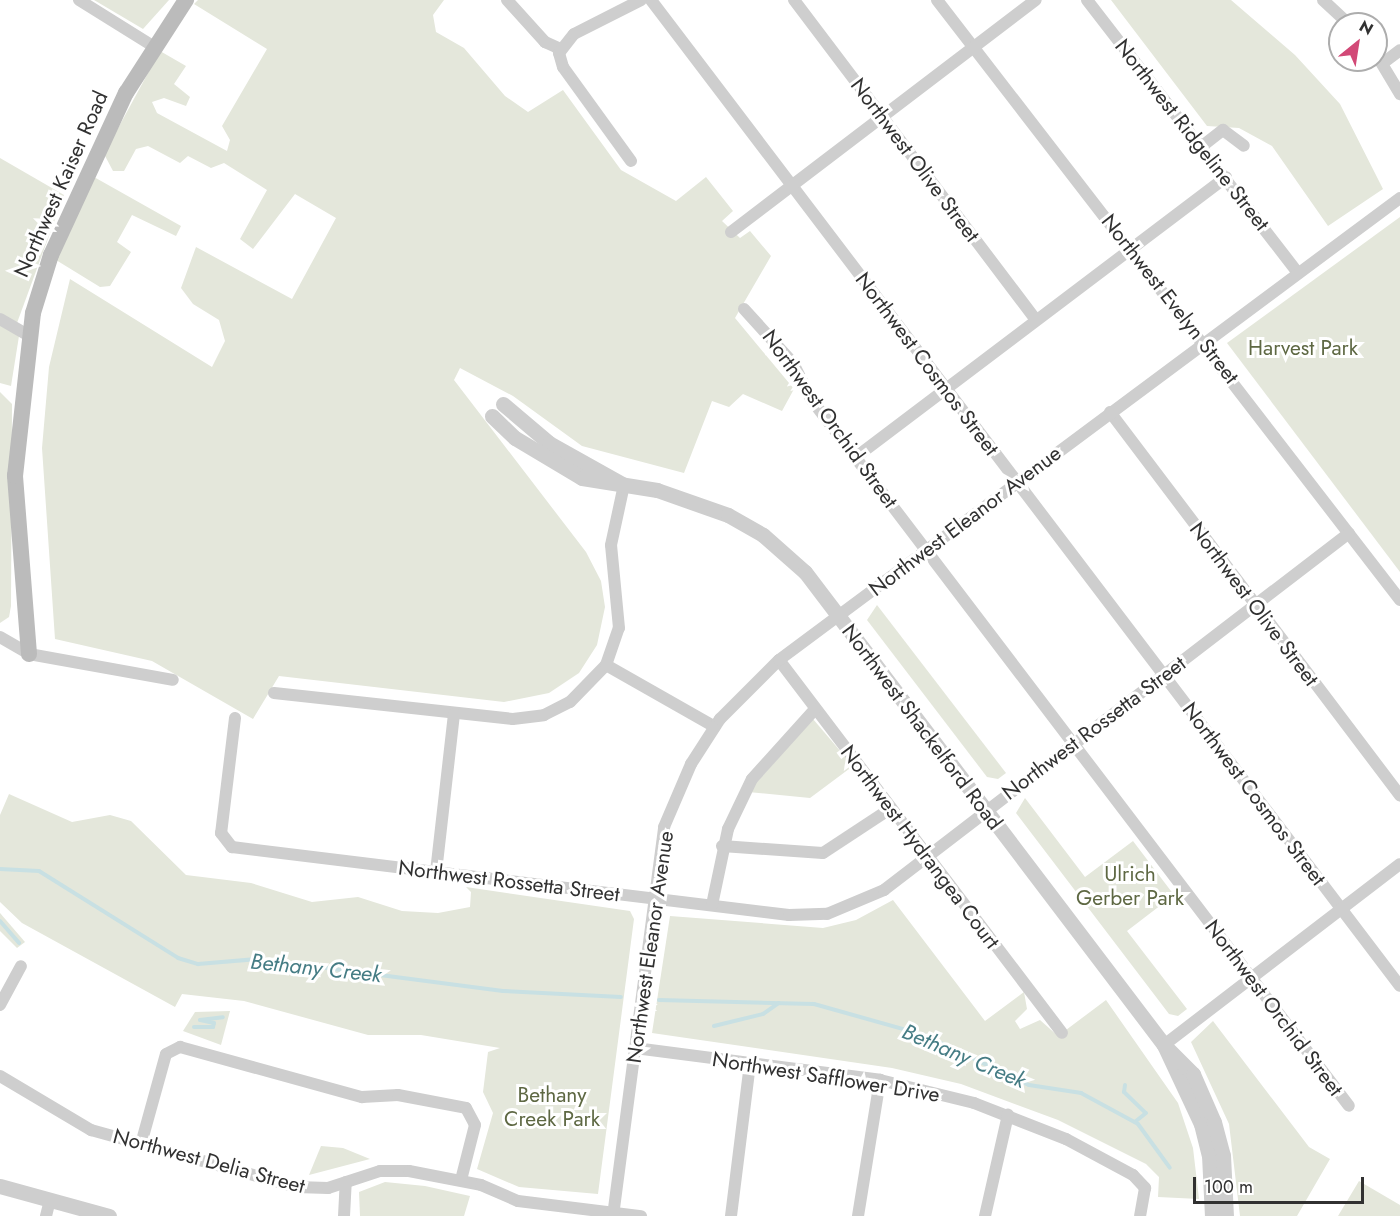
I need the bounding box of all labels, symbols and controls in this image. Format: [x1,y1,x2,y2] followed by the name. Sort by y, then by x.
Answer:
[1328,12,1388,72] north arrow
[1355,15,1378,41] text: N
[1109,34,1275,236] street label: Northwest Ridgeline Street
[845,73,985,247] street label: Northwest Olive Street
[9,87,113,281] street label: Northwest Kaiser Road
[1096,209,1244,389] street label: Northwest Evelyn Street
[850,268,1004,460] street label: Northwest Cosmos Street
[757,325,903,513] street label: Northwest Orchid Street
[1248,335,1358,361] park label: Harvest Park
[864,440,1066,602] street label: Northwest Eleanor Avenue
[1184,517,1324,691] street label: Northwest Olive Street
[836,619,1008,835] street label: Northwest Shackelford Road
[997,651,1191,805] street label: Northwest Rossetta Street
[1177,698,1331,890] street label: Northwest Cosmos Street
[835,740,1005,954] street label: Northwest Hydrangea Court
[621,829,679,1065] street label: Northwest Eleanor Avenue
[397,855,621,907] street label: Northwest Rossetta Street
[1076,861,1184,911] park label: Ulrich Gerber Park
[1200,915,1348,1101] street label: Northwest Orchid Street
[249,948,383,988] water label: Bethany Creek
[898,1018,1030,1094] water label: Bethany Creek
[710,1047,942,1107] street label: Northwest Safflower Drive
[504,1082,600,1132] park label: Bethany Creek Park
[110,1123,308,1199] street label: Northwest Delia Street
[1196,1165,1367,1203] scale bar
[1204,1174,1253,1200] text: 100 m

